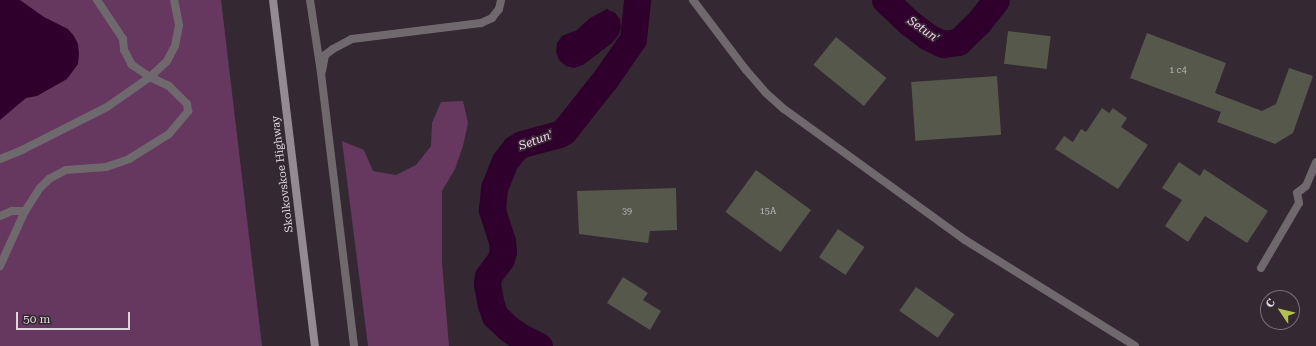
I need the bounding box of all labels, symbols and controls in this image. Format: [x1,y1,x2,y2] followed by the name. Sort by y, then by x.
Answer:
[904,14,942,46] water label: Setun'
[1169,65,1187,75] house number: 1 с4
[269,115,297,233] street label: Skolkovskoe Highway
[517,128,555,154] water label: Setun'
[622,206,632,216] house number: 39
[760,206,776,216] house number: 15А
[1260,290,1300,330] north arrow
[1263,297,1278,310] text: С
[18,304,132,330] scale bar
[23,312,50,326] text: 50 m

